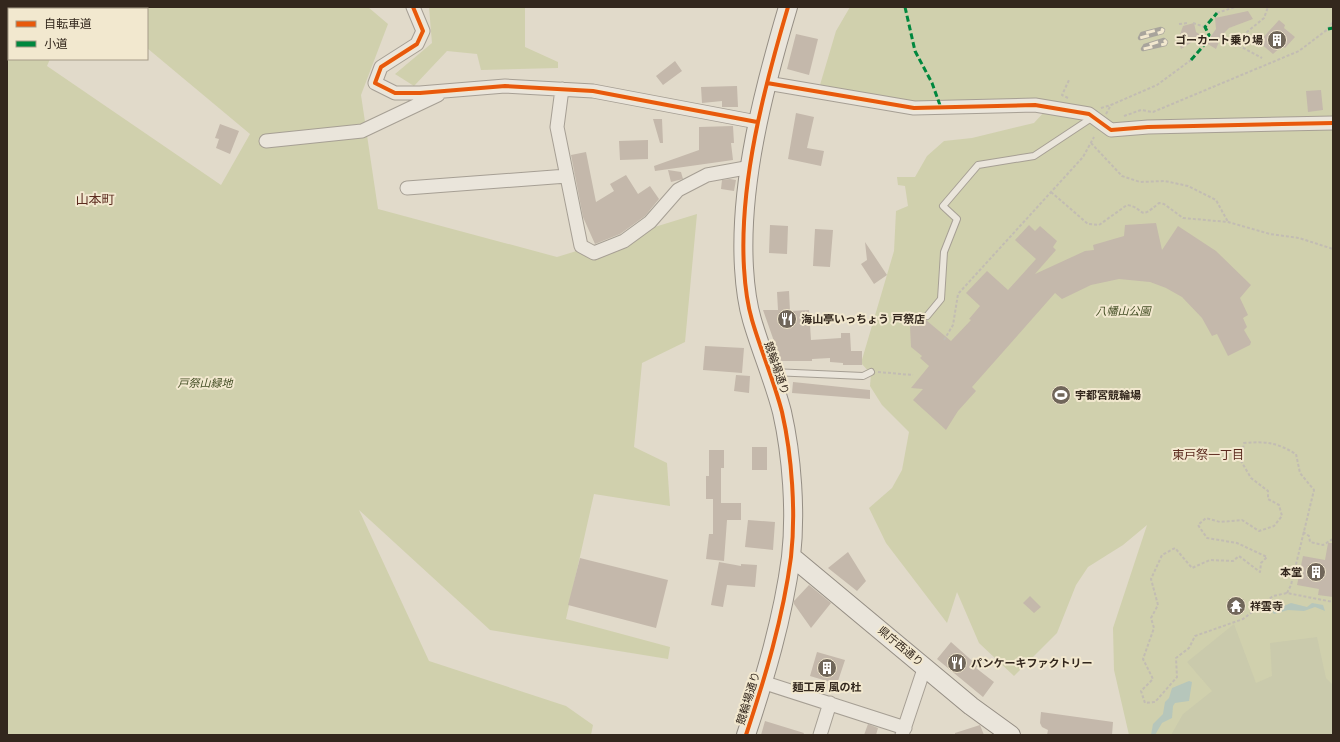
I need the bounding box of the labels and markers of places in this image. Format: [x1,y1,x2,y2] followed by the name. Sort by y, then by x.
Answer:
[1266,29,1288,51] building icon: ゴーカート乗り場
[1175,33,1263,47] place label: ゴーカート乗り場
[776,308,798,330] restaurant icon: 海山亭いっちょう 戸祭店
[801,312,925,326] place label: 海山亭いっちょう 戸祭店
[1050,384,1072,406] sports icon: 宇都宮競輪場
[1075,388,1141,402] place label: 宇都宮競輪場
[1305,561,1327,583] building icon: 本堂
[1280,565,1302,579] place label: 本堂
[1225,595,1247,617] temple icon: 祥雲寺
[1250,599,1283,613] place label: 祥雲寺
[946,652,968,674] restaurant icon: パンケーキファクトリー
[971,656,1093,670] place label: パンケーキファクトリー
[816,657,838,679] building icon: 麺工房 風の杜
[792,680,861,694] place label: 麺工房 風の杜

